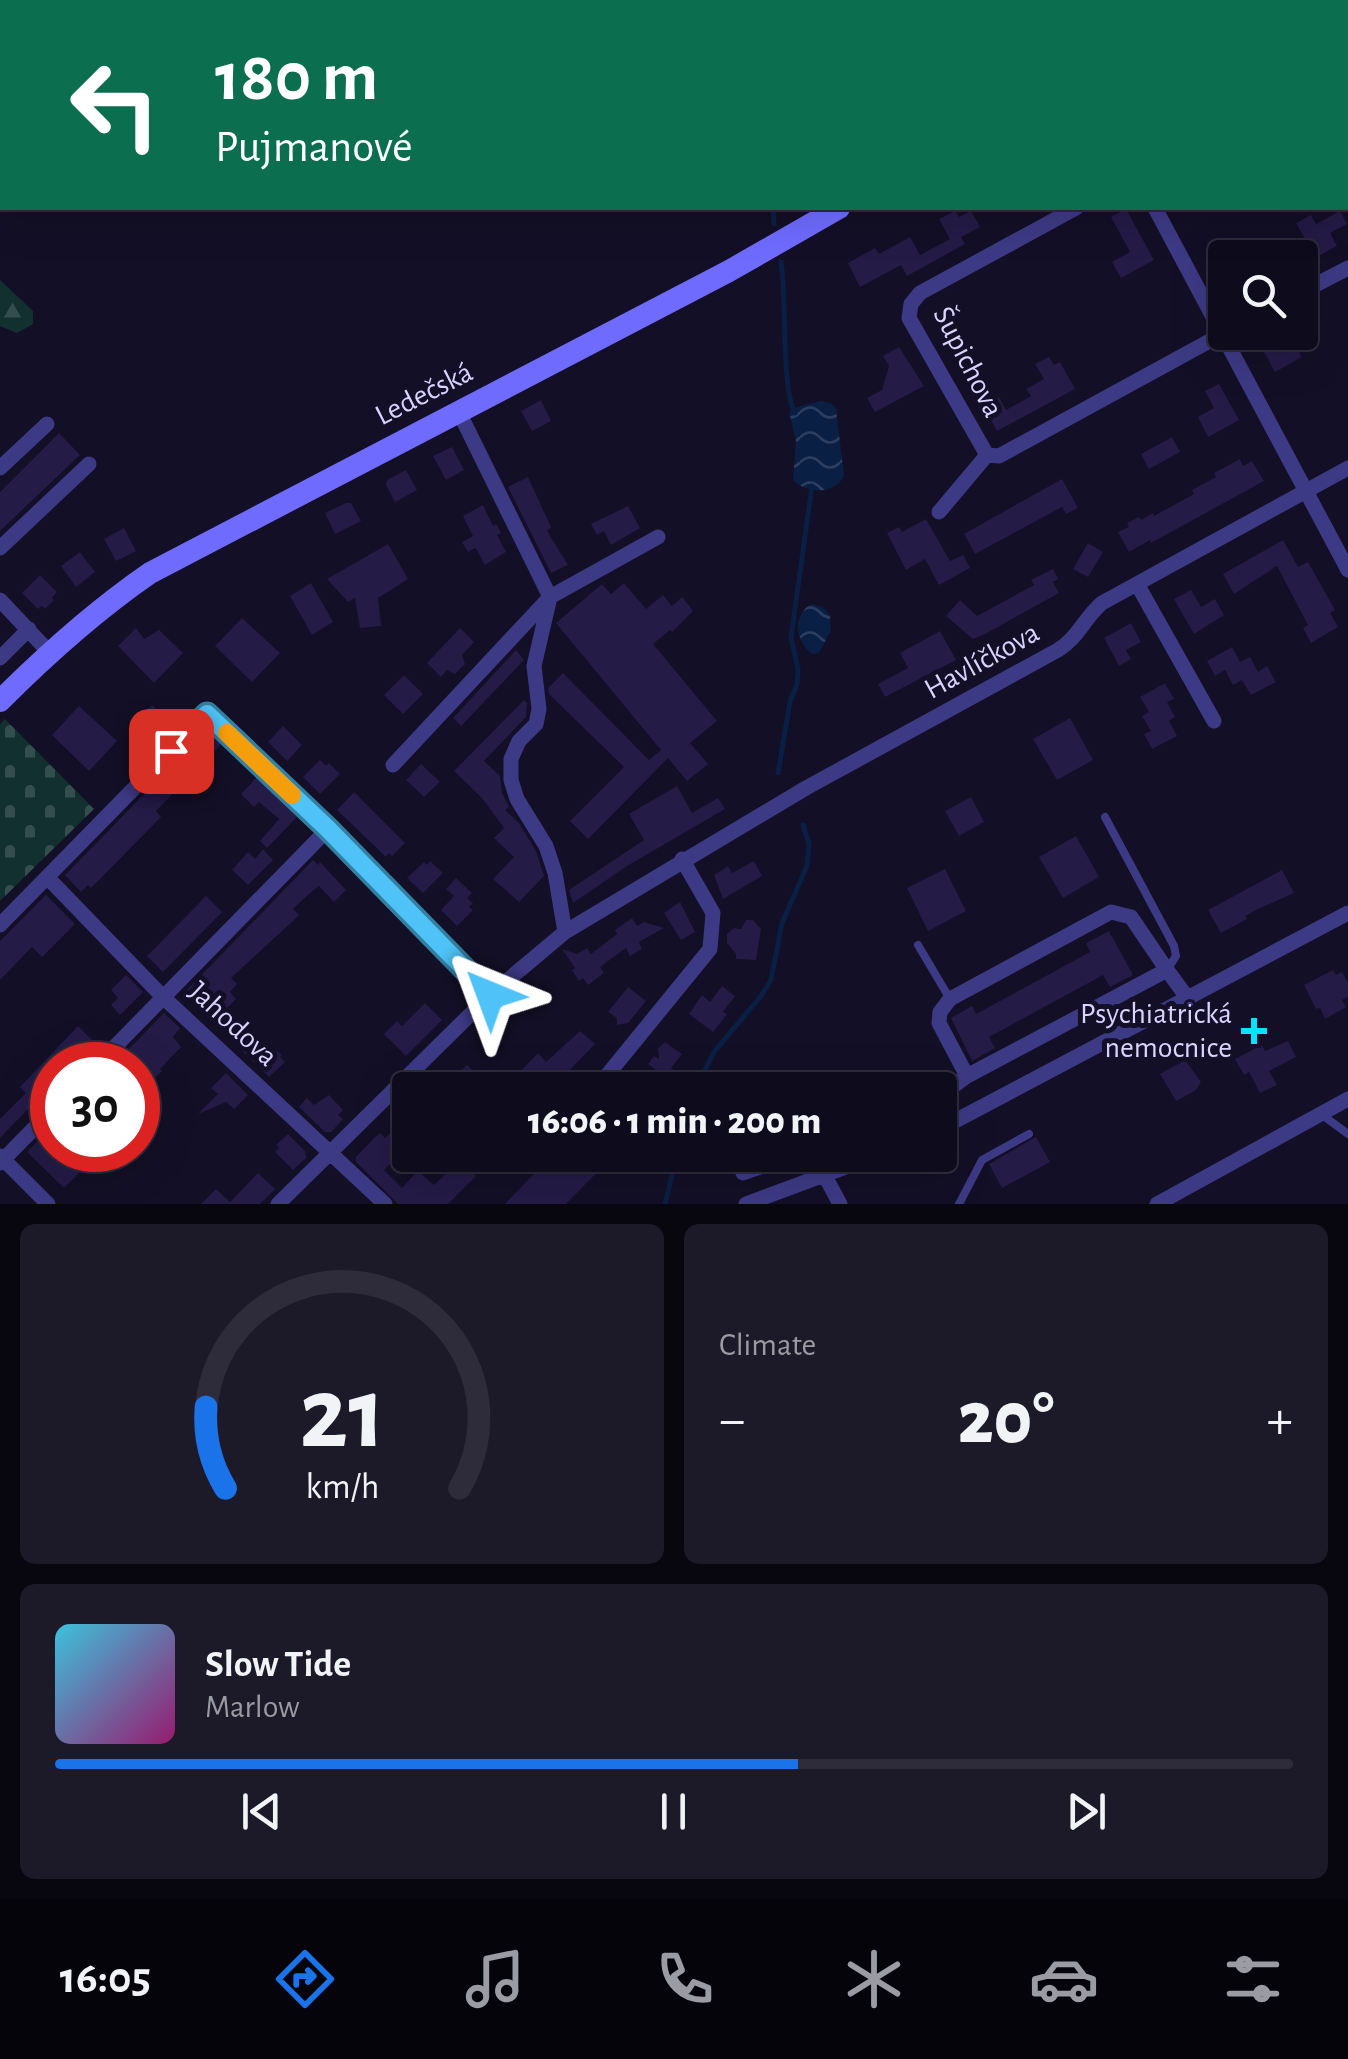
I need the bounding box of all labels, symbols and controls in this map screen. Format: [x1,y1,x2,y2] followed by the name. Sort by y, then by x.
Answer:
[50,40,180,170] icon: left
[215,43,378,113] text: 180 m
[215,125,413,170] text: Pujmanové
[1208,240,1318,350] map controls
[1208,240,1318,350] button: search
[928,301,1010,422] street label: Šupichova
[370,357,478,431] street label: Ledečská
[920,617,1044,705] street label: Havlíčkova
[129,709,214,794] pin
[144,724,199,779] icon: arrive
[438,943,542,1047] position arrow
[183,976,283,1072] street label: Jahodova
[1080,999,1232,1063] place label: Psychiatrická nemocnice
[1241,1018,1267,1044] marker: Psychiatrická nemocnice
[30,1042,160,1172] speed limit sign: 30
[528,1103,821,1141] text: 16:06 · 1 min · 200 m
[719,1329,816,1361] text: Climate
[299,1363,385,1467] text: 21
[958,1382,1054,1457] text: 20°
[719,1393,745,1448] text: −
[1267,1393,1293,1448] text: +
[305,1469,379,1505] text: km/h
[205,1646,351,1684] text: Slow Tide
[205,1691,300,1723] text: Marlow
[234,1784,289,1839] icon: previous
[646,1784,701,1839] icon: pause
[1059,1784,1114,1839] icon: next
[270,1944,340,2014] icon: directions
[460,1944,530,2014] icon: music
[650,1944,720,2014] icon: phone
[839,1944,909,2014] icon: climate
[1029,1944,1099,2014] icon: car
[1218,1944,1288,2014] icon: filters
[60,1956,151,2001] text: 16:05

